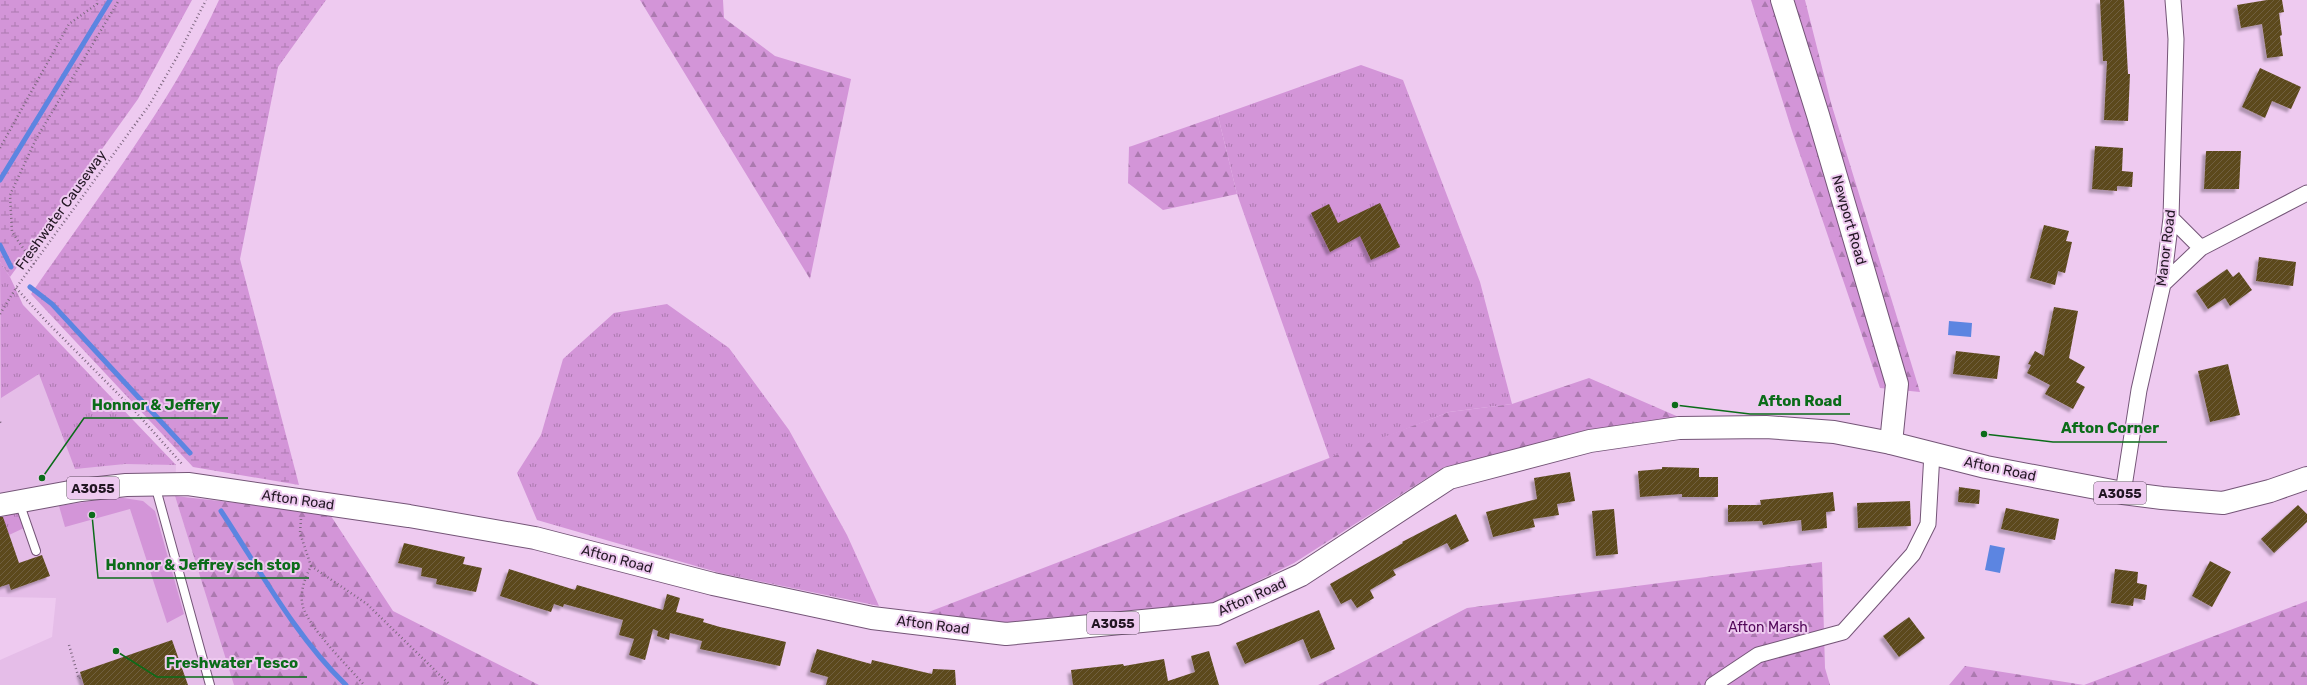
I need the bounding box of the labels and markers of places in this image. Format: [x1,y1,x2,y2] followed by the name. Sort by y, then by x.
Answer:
[1750,387,1850,414] callout: Afton Road
[84,391,228,418] callout: Honnor & Jeffery
[2053,415,2167,442] callout: Afton Corner
[98,551,309,578] callout: Honnor & Jeffrey sch stop
[157,650,307,677] callout: Freshwater Tesco

